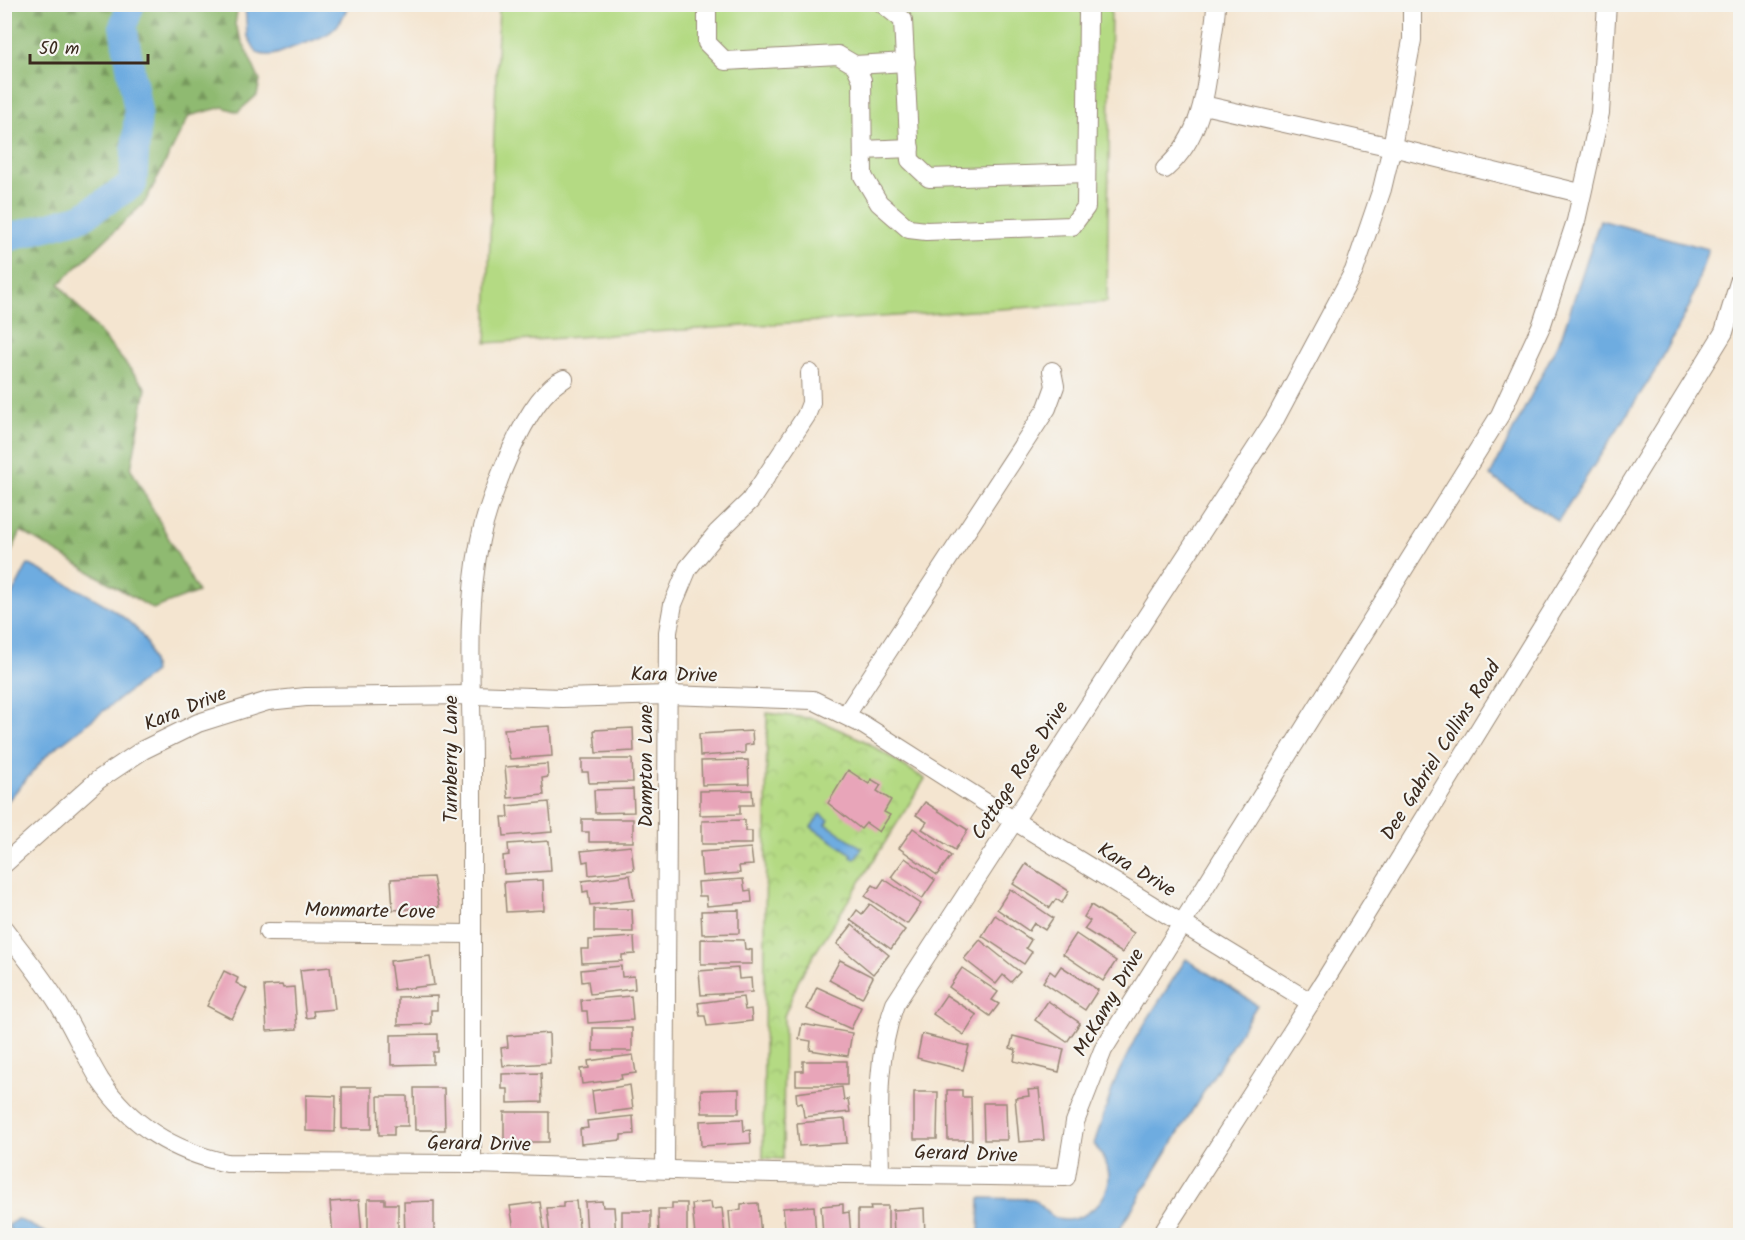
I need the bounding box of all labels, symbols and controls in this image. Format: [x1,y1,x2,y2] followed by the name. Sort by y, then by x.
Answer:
[30,27,148,65] scale bar
[39,35,79,64] text: 50 m
[1373,654,1511,847] street label: Dee Gabriel Collins Road
[630,659,718,693] street label: Kara Drive
[139,679,232,741] street label: Kara Drive
[436,695,468,823] street label: Turnberry Lane
[964,695,1078,847] street label: Cottage Rose Drive
[631,704,663,828] street label: Dampton Lane
[1090,835,1181,907] street label: Kara Drive
[304,895,436,929] street label: Monmarte Cove
[1066,943,1154,1063] street label: McKamy Drive
[427,1128,531,1162] street label: Gerard Drive
[914,1137,1018,1173] street label: Gerard Drive

